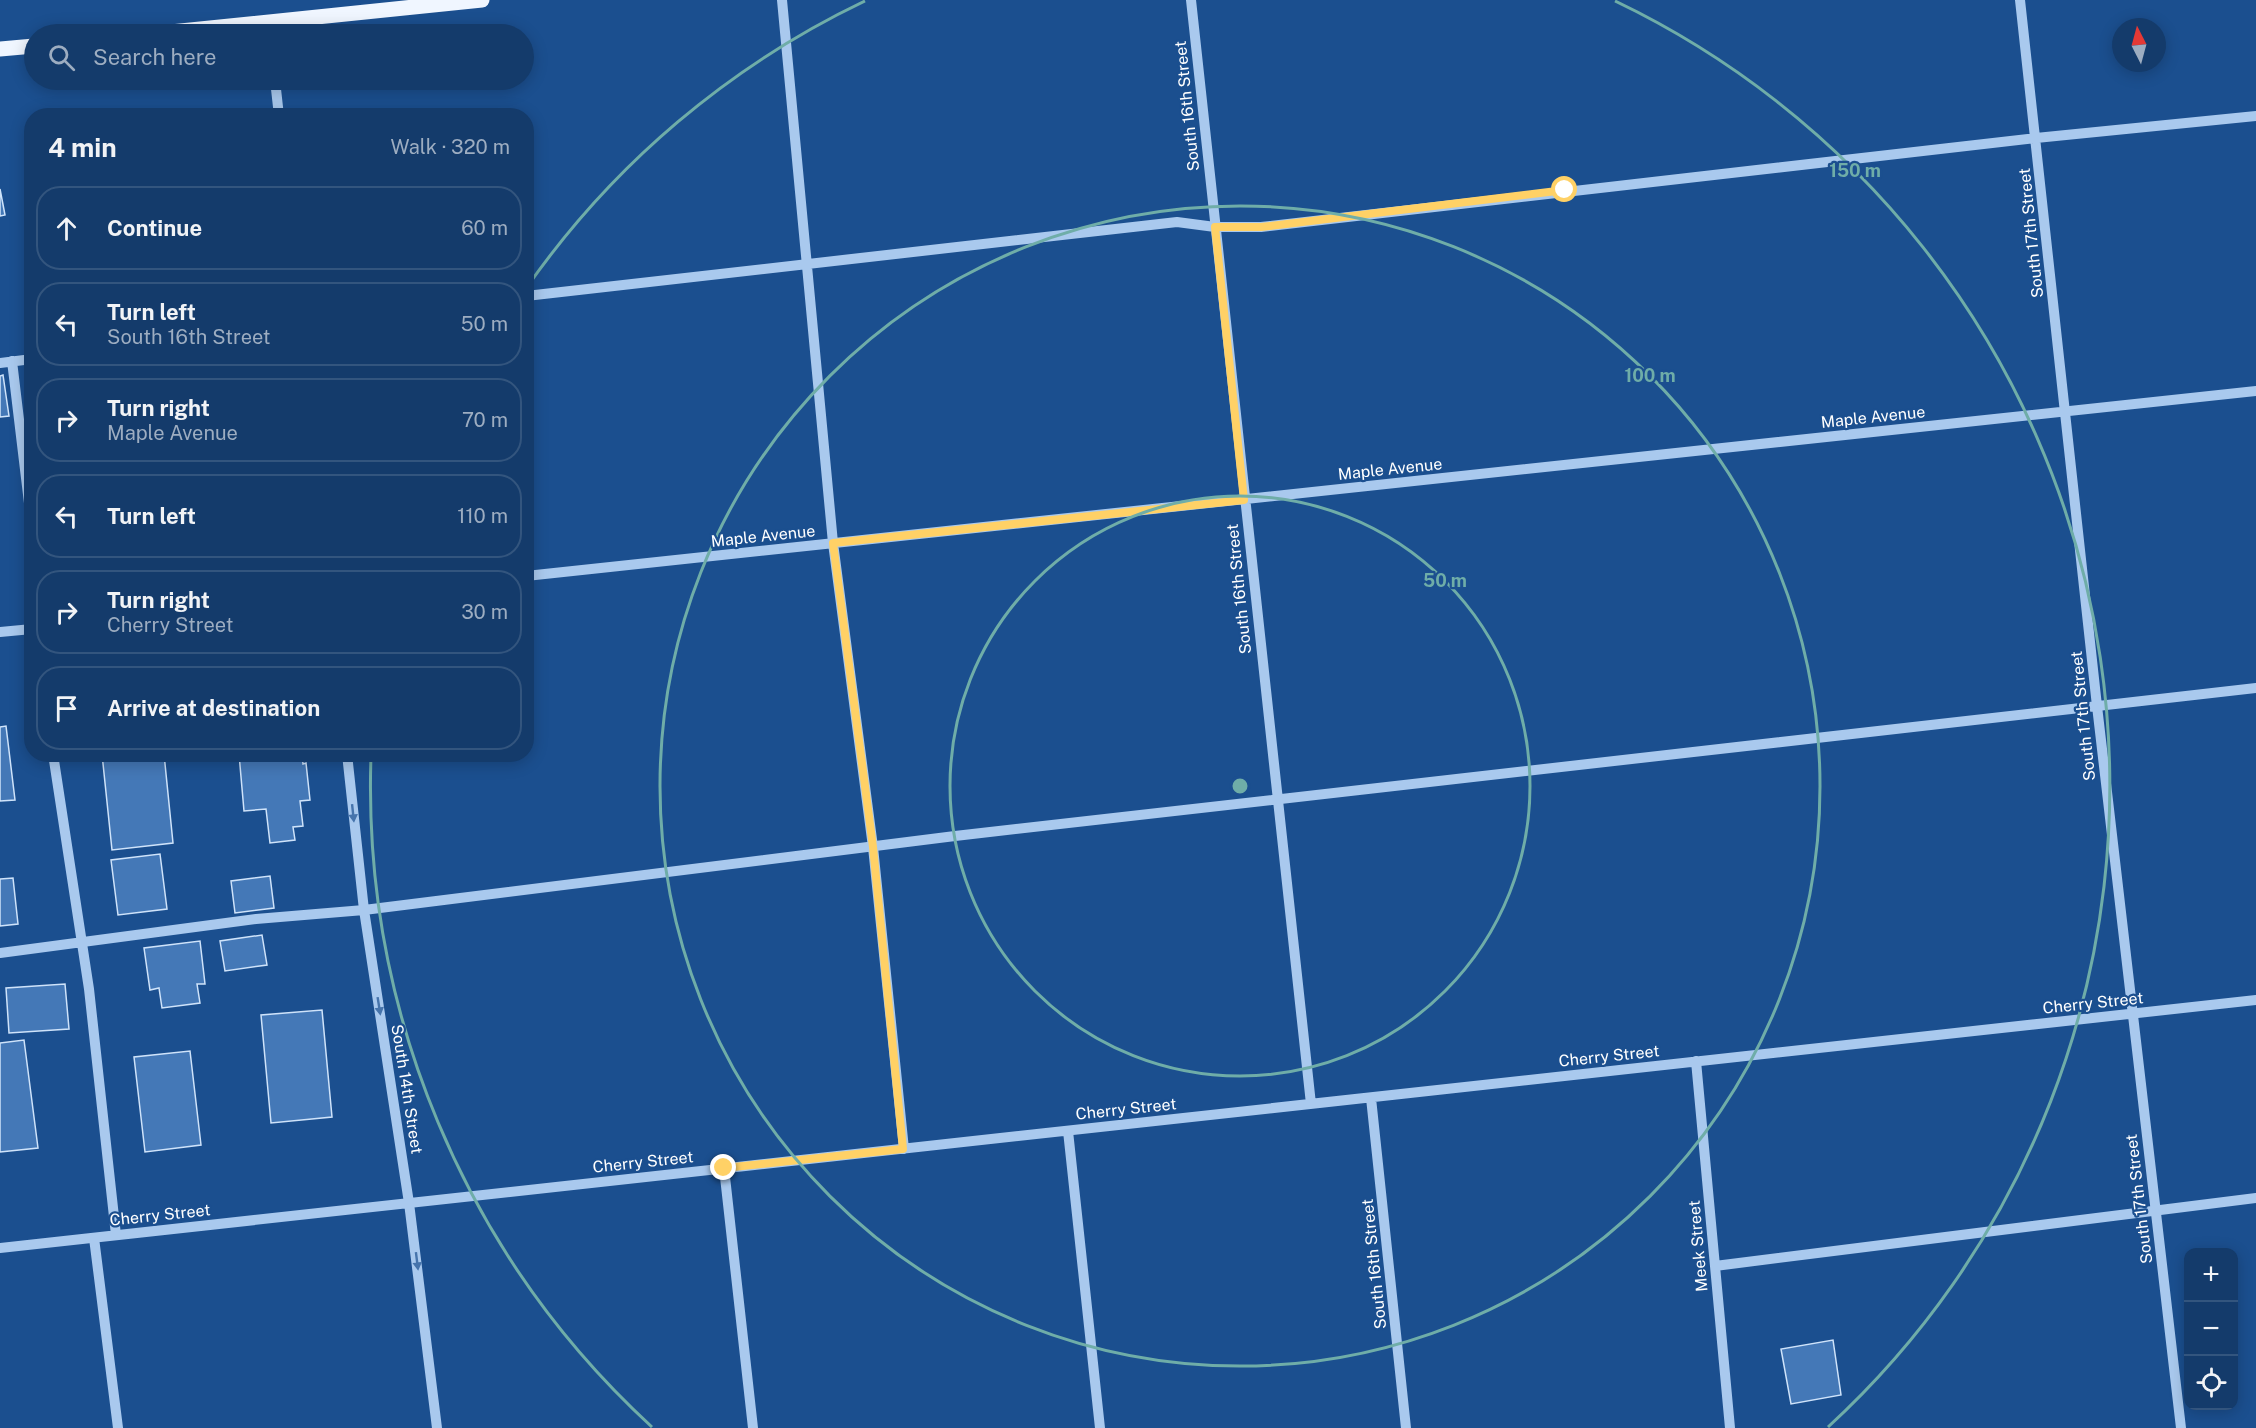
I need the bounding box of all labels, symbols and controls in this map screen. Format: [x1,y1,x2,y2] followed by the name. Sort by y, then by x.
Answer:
[2112,18,2166,72] north arrow
[24,24,534,90] search box
[1171,40,1203,172] street label: South 16th Street
[45,41,78,74] icon: search
[93,44,217,70] text: Search here
[48,132,117,163] text: 4 min
[390,135,510,159] text: Walk · 320 m
[1829,160,1881,181] text: 150 m
[2015,167,2047,299] street label: South 17th Street
[1551,176,1577,202] route start
[50,212,83,245] icon: ahead
[107,215,202,241] text: Continue
[461,216,508,240] text: 60 m
[107,299,196,325] text: Turn left
[50,308,83,341] icon: left
[461,312,508,336] text: 50 m
[107,325,271,349] text: South 16th Street
[1624,365,1676,386] text: 100 m
[107,395,210,421] text: Turn right
[1820,402,1926,432] street label: Maple Avenue
[50,404,83,437] icon: right
[462,408,508,432] text: 70 m
[107,421,238,445] text: Maple Avenue
[1337,454,1443,484] street label: Maple Avenue
[50,500,83,533] icon: left
[107,503,196,529] text: Turn left
[457,504,508,528] text: 110 m
[710,521,816,551] street label: Maple Avenue
[1223,523,1255,655] street label: South 16th Street
[1423,570,1467,591] text: 50 m
[107,587,210,613] text: Turn right
[50,596,83,629] icon: right
[461,600,508,624] text: 30 m
[107,613,233,637] text: Cherry Street
[2067,650,2099,782] street label: South 17th Street
[50,692,83,725] icon: arrive
[107,695,320,721] text: Arrive at destination
[1230,776,1250,796] centre of rings
[349,803,358,822] one-way arrow
[2042,988,2144,1018] street label: Cherry Street
[375,997,384,1016] one-way arrow
[387,1023,427,1155] street label: South 14th Street
[1558,1041,1660,1071] street label: Cherry Street
[1075,1094,1177,1124] street label: Cherry Street
[2122,1133,2156,1265] street label: South 17th Street
[592,1147,694,1177] street label: Cherry Street
[710,1154,736,1180] route end
[1358,1198,1390,1330] street label: South 16th Street
[1685,1199,1711,1293] street label: Meek Street
[109,1200,211,1230] street label: Cherry Street
[2184,1248,2238,1410] map controls
[2184,1248,2238,1302] button: +
[412,1252,421,1271] one-way arrow
[2184,1302,2238,1356] button: −
[2184,1356,2238,1410] button: locate

